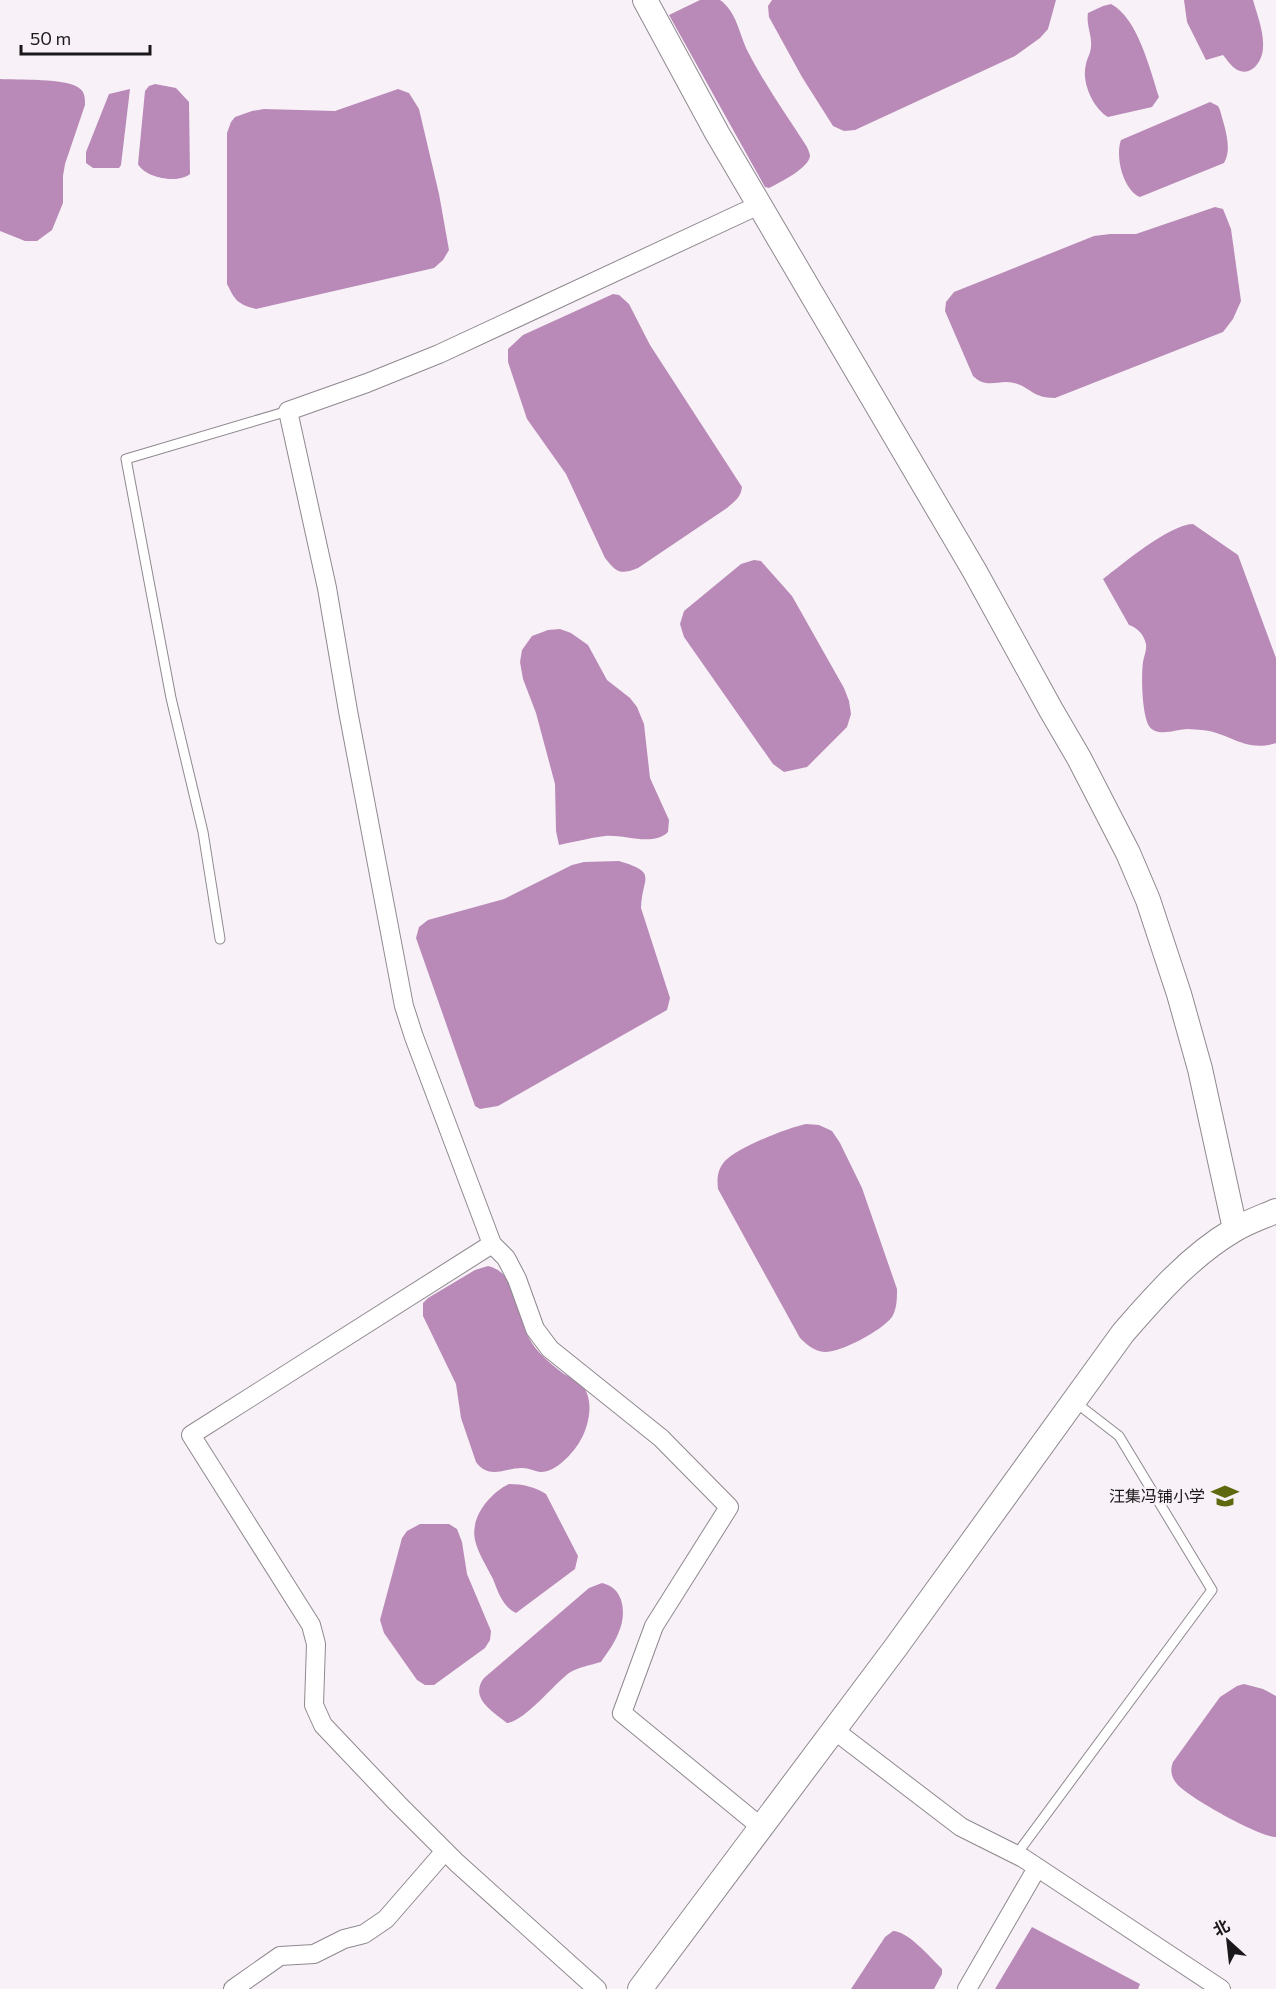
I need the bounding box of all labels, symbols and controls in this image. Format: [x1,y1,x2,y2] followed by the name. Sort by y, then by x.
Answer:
[21,18,150,56] scale bar
[30,27,71,49] text: 50 m
[1210,1481,1240,1511] school or university icon: 汪集冯铺小学
[1109,1486,1205,1505] place label: 汪集冯铺小学
[1198,1911,1258,1971] north arrow
[1210,1915,1232,1939] text: 北

